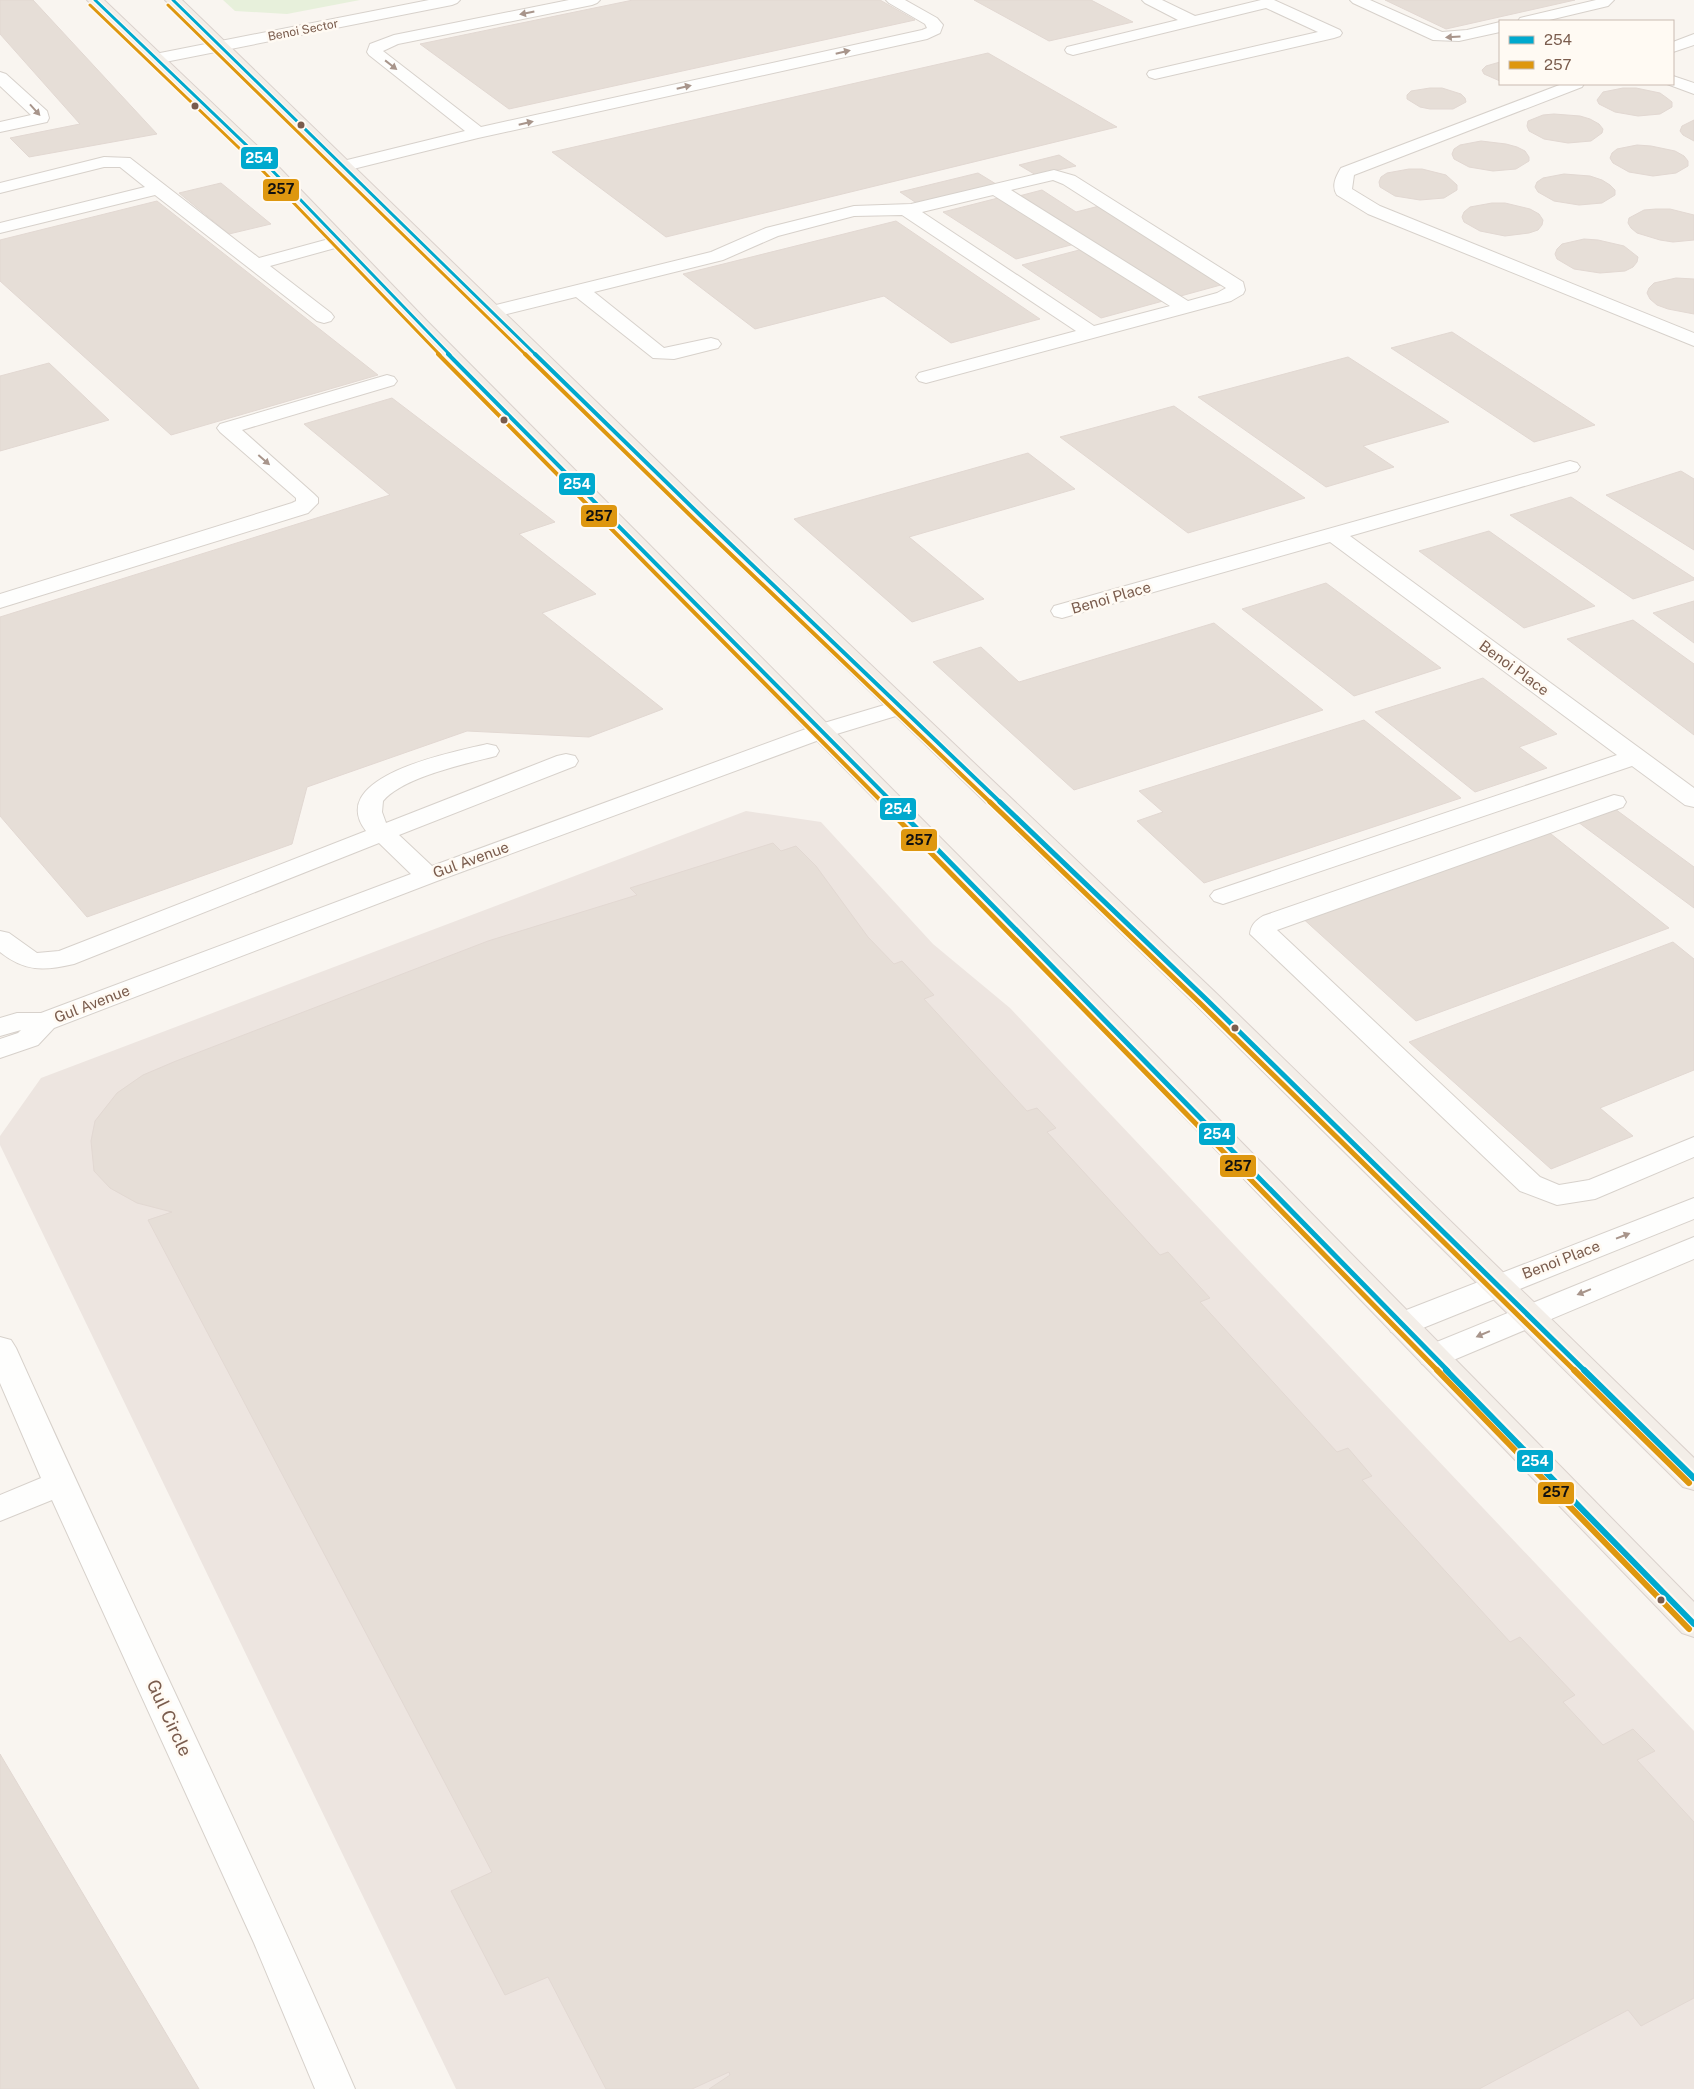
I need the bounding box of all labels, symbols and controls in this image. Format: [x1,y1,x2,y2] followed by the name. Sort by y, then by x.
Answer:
[519,9,534,17] one-way arrow
[267,16,340,44] street label: Benoi Sector
[1499,20,1674,85] legend
[1544,31,1572,48] text: 254
[1444,33,1460,41] one-way arrow
[835,48,851,56] one-way arrow
[1544,56,1572,73] text: 257
[384,59,397,70] one-way arrow
[677,83,693,91] one-way arrow
[190,101,200,111] unlabelled marker
[30,104,41,116] one-way arrow
[518,119,533,127] one-way arrow
[296,120,306,130] unlabelled marker
[240,146,279,170] line badge: 254
[245,150,273,166] text: 254
[262,178,300,202] line badge: 257
[267,181,295,197] text: 257
[499,415,509,425] unlabelled marker
[257,454,269,466] one-way arrow
[558,472,596,496] line badge: 254
[563,476,591,492] text: 254
[580,504,618,528] line badge: 257
[585,508,613,524] text: 257
[1069,578,1153,617] street label: Benoi Place
[1476,637,1552,699] street label: Benoi Place
[879,797,917,821] line badge: 254
[884,801,912,817] text: 254
[900,828,938,852] line badge: 257
[905,832,933,848] text: 257
[431,838,511,881] street label: Gul Avenue
[52,981,132,1026] street label: Gul Avenue
[1230,1023,1240,1033] unlabelled marker
[1198,1122,1236,1146] line badge: 254
[1203,1126,1231,1142] text: 254
[1219,1154,1257,1178] line badge: 257
[1224,1158,1252,1174] text: 257
[1616,1232,1631,1240] one-way arrow
[1519,1237,1602,1282] street label: Benoi Place
[1576,1288,1591,1296] one-way arrow
[1476,1331,1490,1339] one-way arrow
[1516,1449,1554,1473] line badge: 254
[1521,1453,1549,1469] text: 254
[1537,1481,1575,1505] line badge: 257
[1542,1484,1570,1500] text: 257
[1656,1595,1666,1605] unlabelled marker
[143,1676,196,1760] street label: Gul Circle

